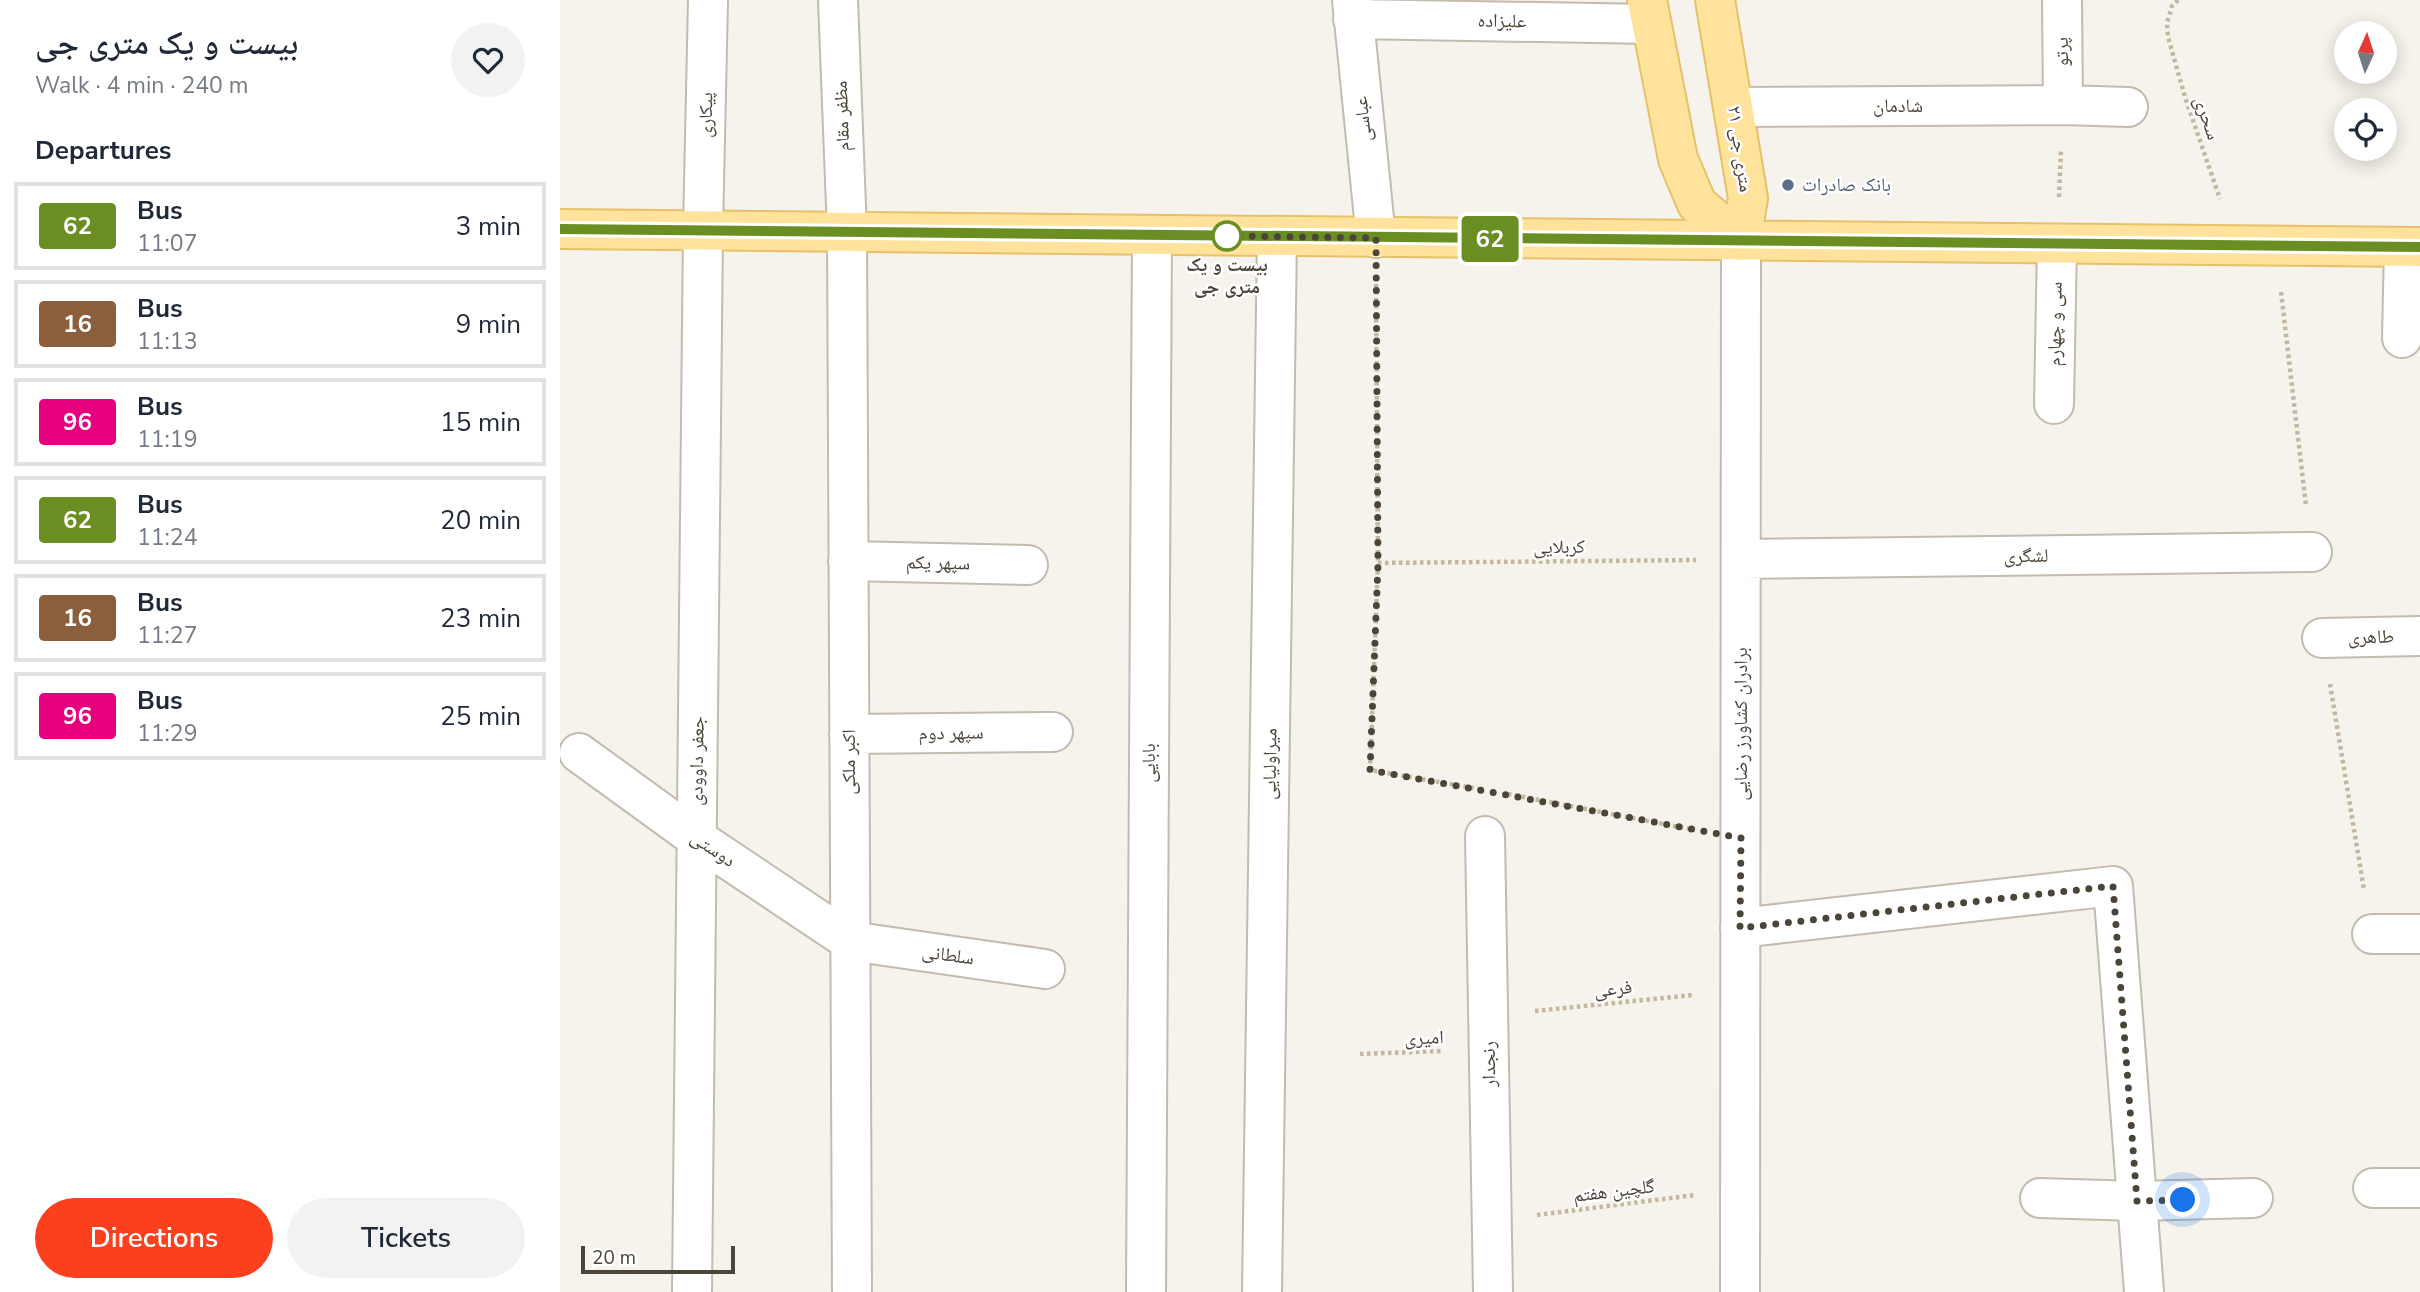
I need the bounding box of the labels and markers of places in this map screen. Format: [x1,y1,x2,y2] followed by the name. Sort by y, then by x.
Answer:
[1802,172,1891,198] place label: بانک صادرات
[1780,177,1796,193] marker: بانک صادرات
[1212,221,1242,251] marker: بیست و یک متری جی
[1186,252,1268,300] place label: بیست و یک متری جی

